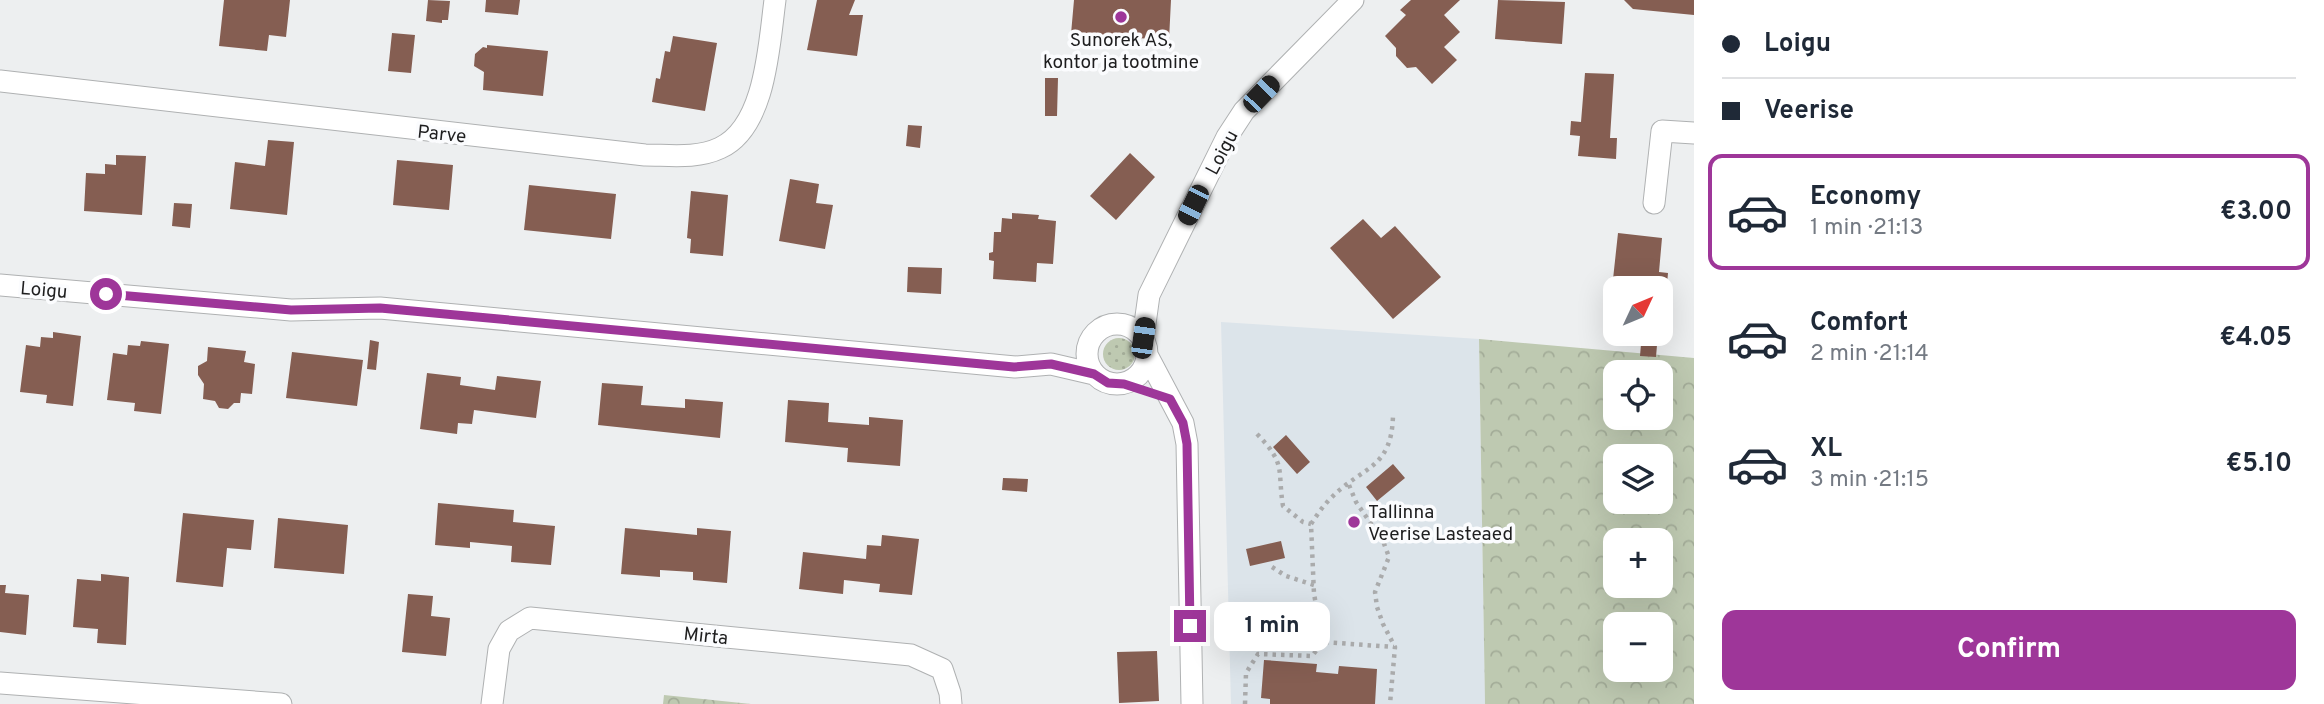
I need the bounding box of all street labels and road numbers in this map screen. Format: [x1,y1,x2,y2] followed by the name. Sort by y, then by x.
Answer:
[416,120,468,149] street label: Parve
[1201,126,1245,180] street label: Loigu
[19,277,69,305] street label: Loigu
[682,623,729,651] street label: Mirta

